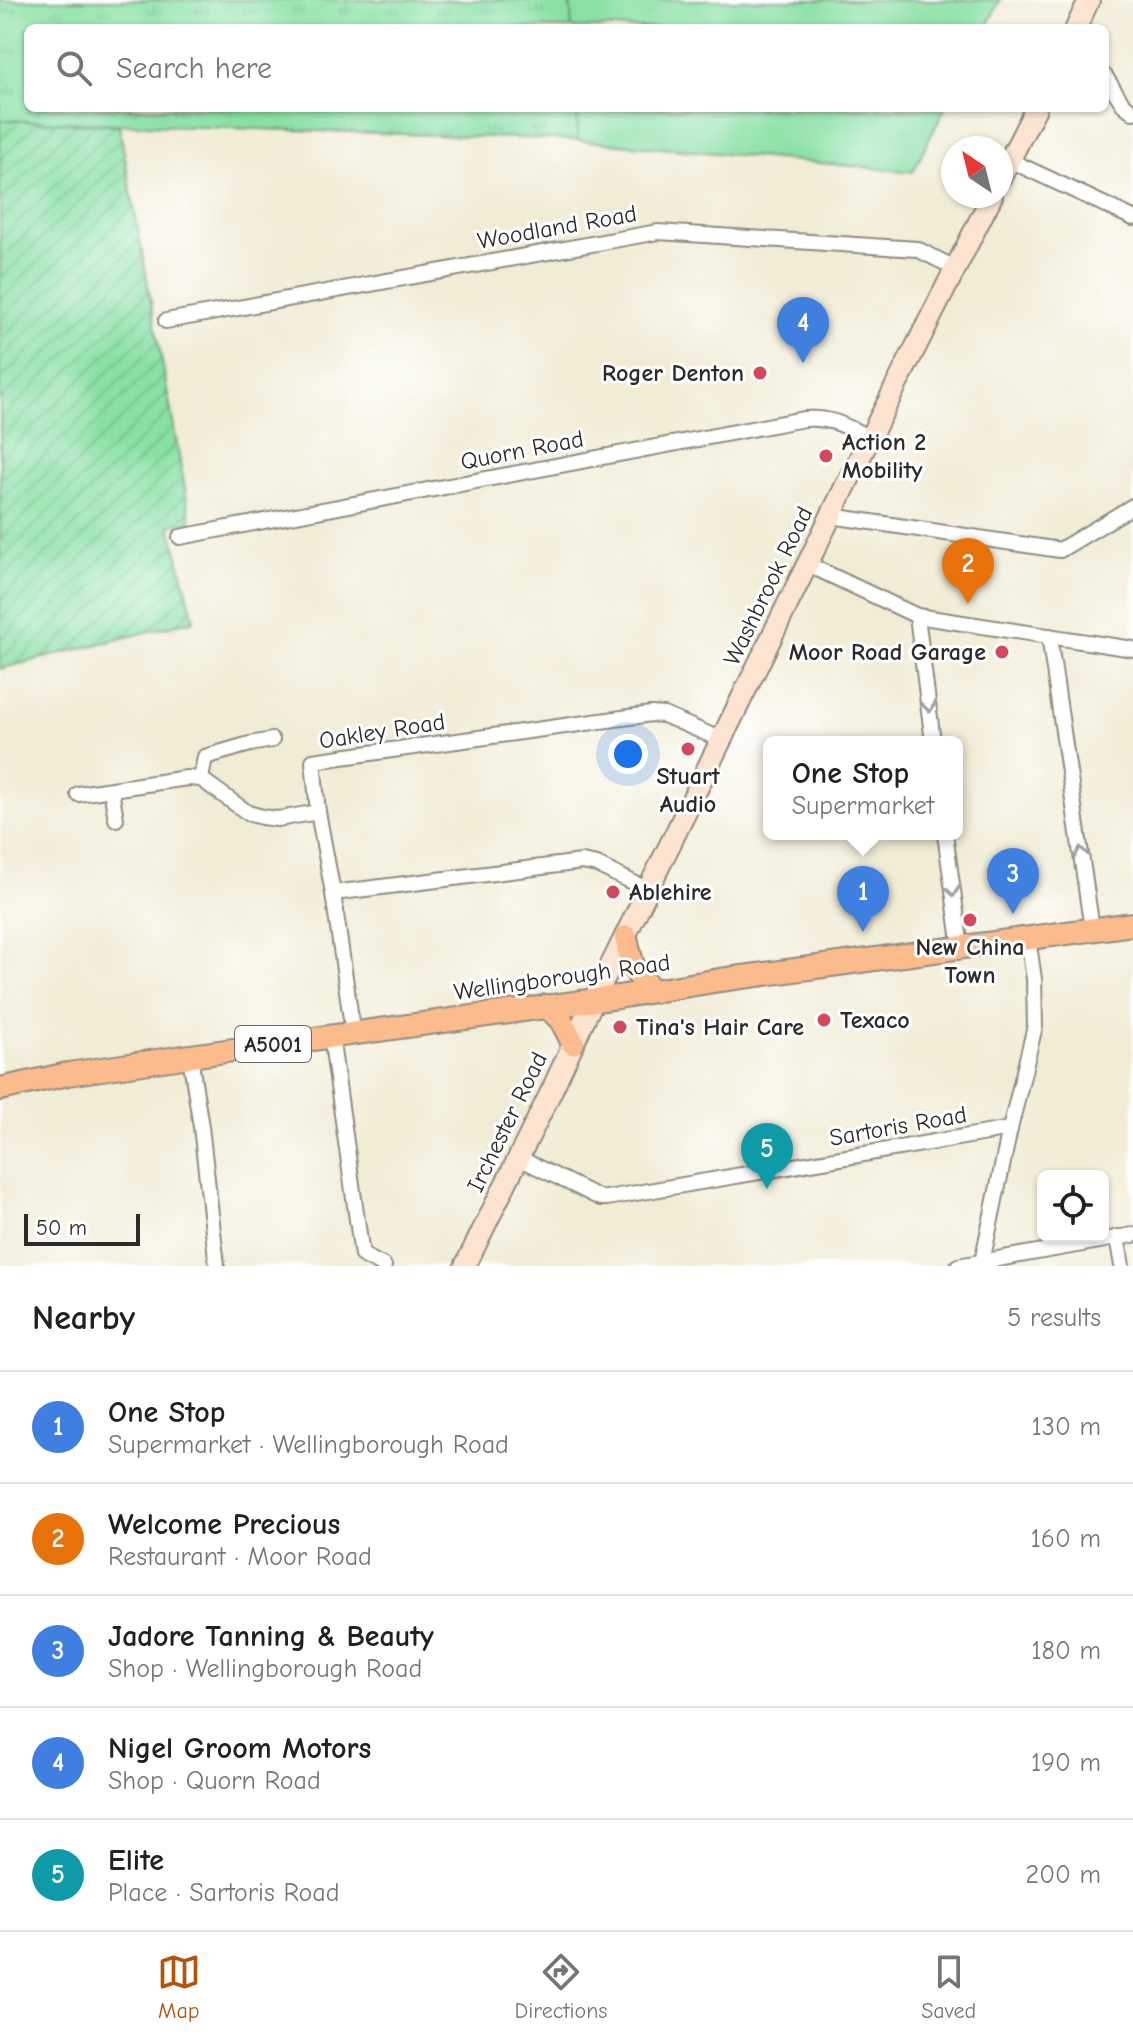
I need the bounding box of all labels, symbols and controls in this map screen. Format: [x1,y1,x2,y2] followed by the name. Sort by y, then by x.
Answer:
[24,24,1109,112] search box
[52,46,96,90] icon: search
[116,51,272,86] text: Search here
[941,136,1013,208] north arrow
[475,199,639,255] street label: Woodland Road
[777,297,829,363] pin: 4
[602,359,744,387] place label: Roger Denton
[751,364,769,382] marker: Roger Denton
[458,424,586,476] street label: Quorn Road
[842,428,926,484] place label: Action 2 Mobility
[817,447,835,465] marker: Action 2 Mobility
[717,502,819,670] street label: Washbrook Road
[942,538,994,604] pin: 2
[789,638,986,666] place label: Moor Road Garage
[993,643,1011,661] marker: Moor Road Garage
[920,701,937,714] one-way arrow
[317,707,447,755] street label: Oakley Road
[608,734,648,774] your location
[763,736,963,840] popup
[679,740,697,758] marker: Stuart Audio
[792,756,909,791] text: One Stop
[656,762,721,818] place label: Stuart Audio
[792,791,934,821] text: Supermarket
[1073,845,1090,859] one-way arrow
[987,848,1039,914] pin: 3
[837,866,889,932] pin: 1
[629,878,712,906] place label: Ablehire
[604,883,622,901] marker: Ablehire
[944,884,961,898] one-way arrow
[961,911,979,929] marker: New China Town
[915,933,1025,989] place label: New China Town
[452,948,672,1006] street label: Wellingborough Road
[840,1006,910,1034] place label: Texaco
[815,1011,833,1029] marker: Texaco
[636,1013,804,1041] place label: Tina's Hair Care
[611,1018,629,1036] marker: Tina's Hair Care
[235,1026,311,1062] road number: A5001
[461,1047,553,1197] street label: Irchester Road
[827,1100,969,1152] street label: Sartoris Road
[741,1123,793,1189] pin: 5
[1037,1170,1109,1242] map controls
[1037,1170,1109,1242] button: locate
[24,1210,140,1246] scale bar
[36,1215,87,1241] text: 50 m
[32,1298,135,1338] text: Nearby
[1007,1303,1101,1333] text: 5 results
[108,1395,225,1430] text: One Stop
[53,1412,63,1442] text: 1
[1032,1412,1101,1442] text: 130 m
[108,1430,509,1460] text: Supermarket · Wellingborough Road
[108,1507,340,1542] text: Welcome Precious
[52,1524,64,1554] text: 2
[1031,1524,1101,1554] text: 160 m
[108,1542,372,1572] text: Restaurant · Moor Road
[108,1619,434,1654] text: Jadore Tanning & Beauty
[52,1636,64,1666] text: 3
[1031,1636,1101,1666] text: 180 m
[108,1654,422,1684] text: Shop · Wellingborough Road
[108,1731,371,1766] text: Nigel Groom Motors
[52,1748,64,1778] text: 4
[1031,1748,1101,1778] text: 190 m
[108,1766,321,1796] text: Shop · Quorn Road
[108,1843,164,1878] text: Elite
[51,1860,65,1890] text: 5
[1026,1860,1101,1890] text: 200 m
[108,1878,340,1908] text: Place · Sartoris Road
[157,1950,201,2024] tab: Map
[515,1950,608,2024] tab: Directions
[921,1950,976,2024] tab: Saved

